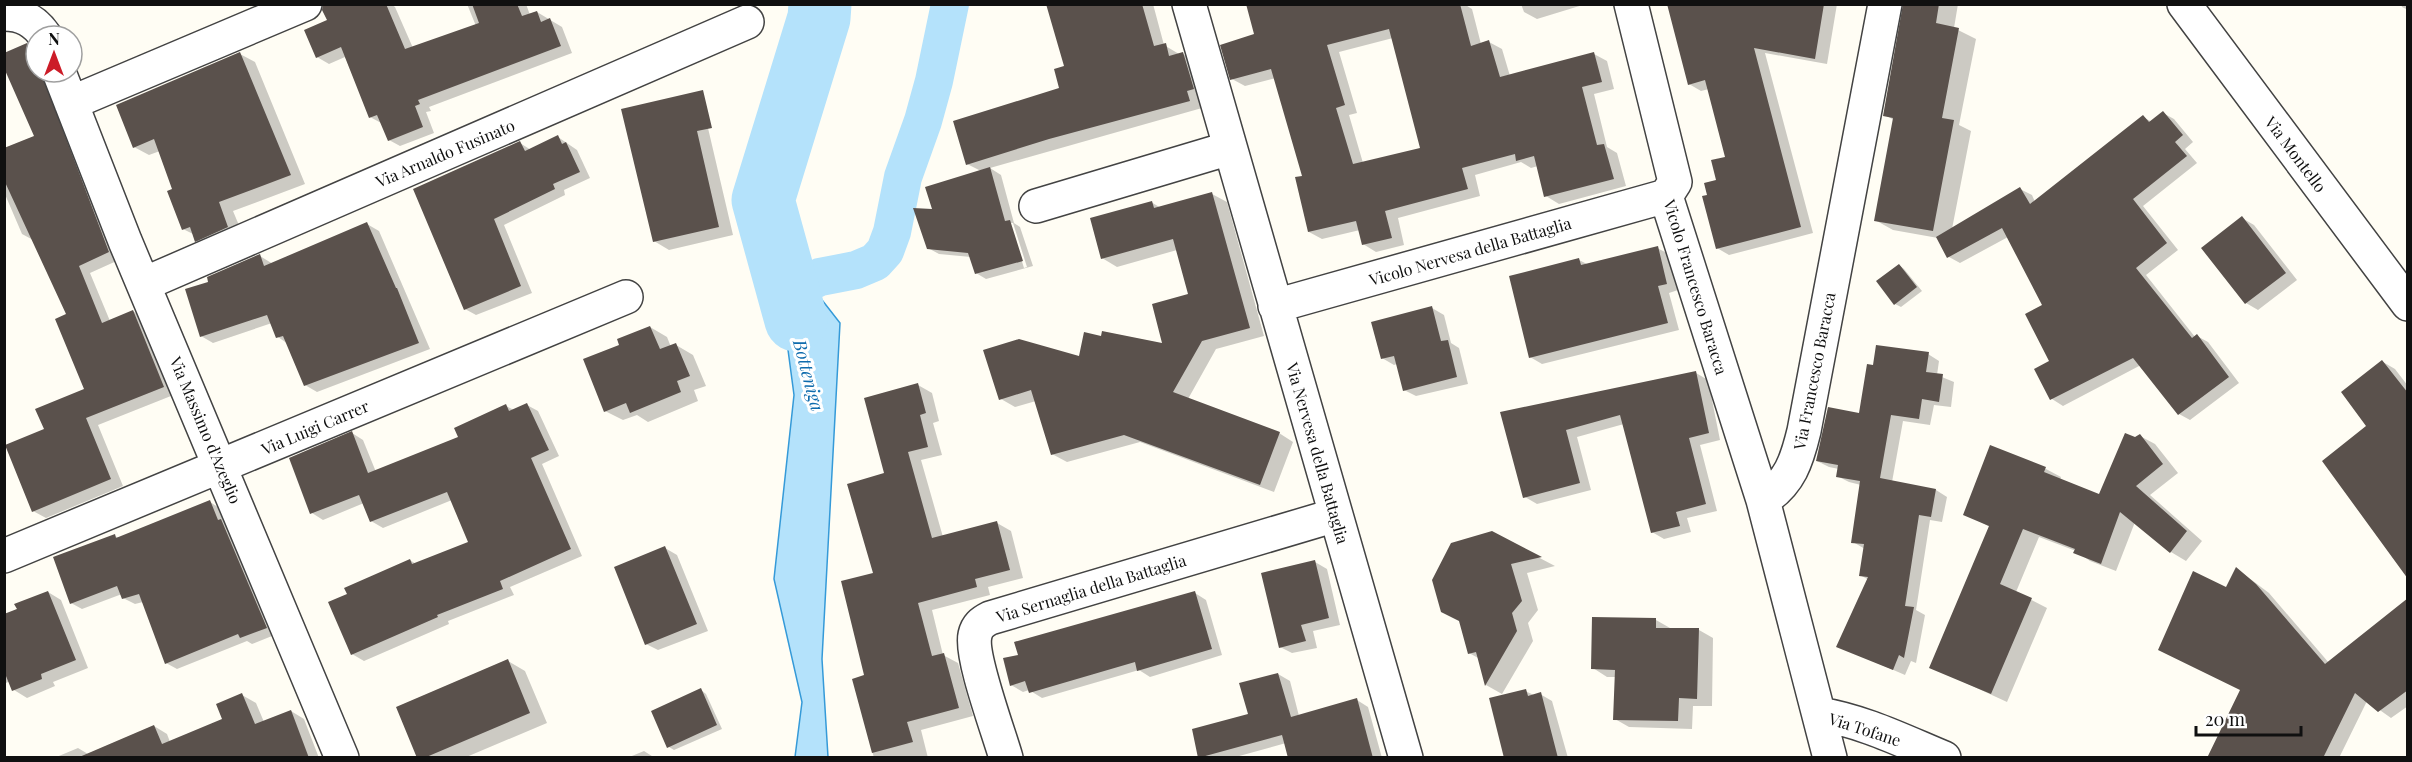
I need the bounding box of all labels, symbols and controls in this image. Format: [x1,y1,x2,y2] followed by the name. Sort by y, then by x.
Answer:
[24,24,84,84] north arrow
[48,28,60,49] text: N
[2260,111,2331,196] street label: Via Montello
[371,114,518,192] street label: Via Arnaldo Fusinato
[1659,196,1733,377] street label: Vicolo Francesco Baracca
[1366,212,1574,290] street label: Vicolo Nervesa della Battaglia
[1788,290,1840,452] street label: Via Francesco Baracca
[788,335,830,414] water label: Botteniga
[165,352,247,507] street label: Via Massimo d'Azeglio
[1282,359,1354,546] street label: Via Nervesa della Battaglia
[257,395,372,459] street label: Via Luigi Carrer
[993,549,1189,627] street label: Via Sernaglia della Battaglia
[2196,699,2301,737] scale bar
[1825,707,1904,751] street label: Via Tofane
[2205,707,2245,731] text: 20 m

